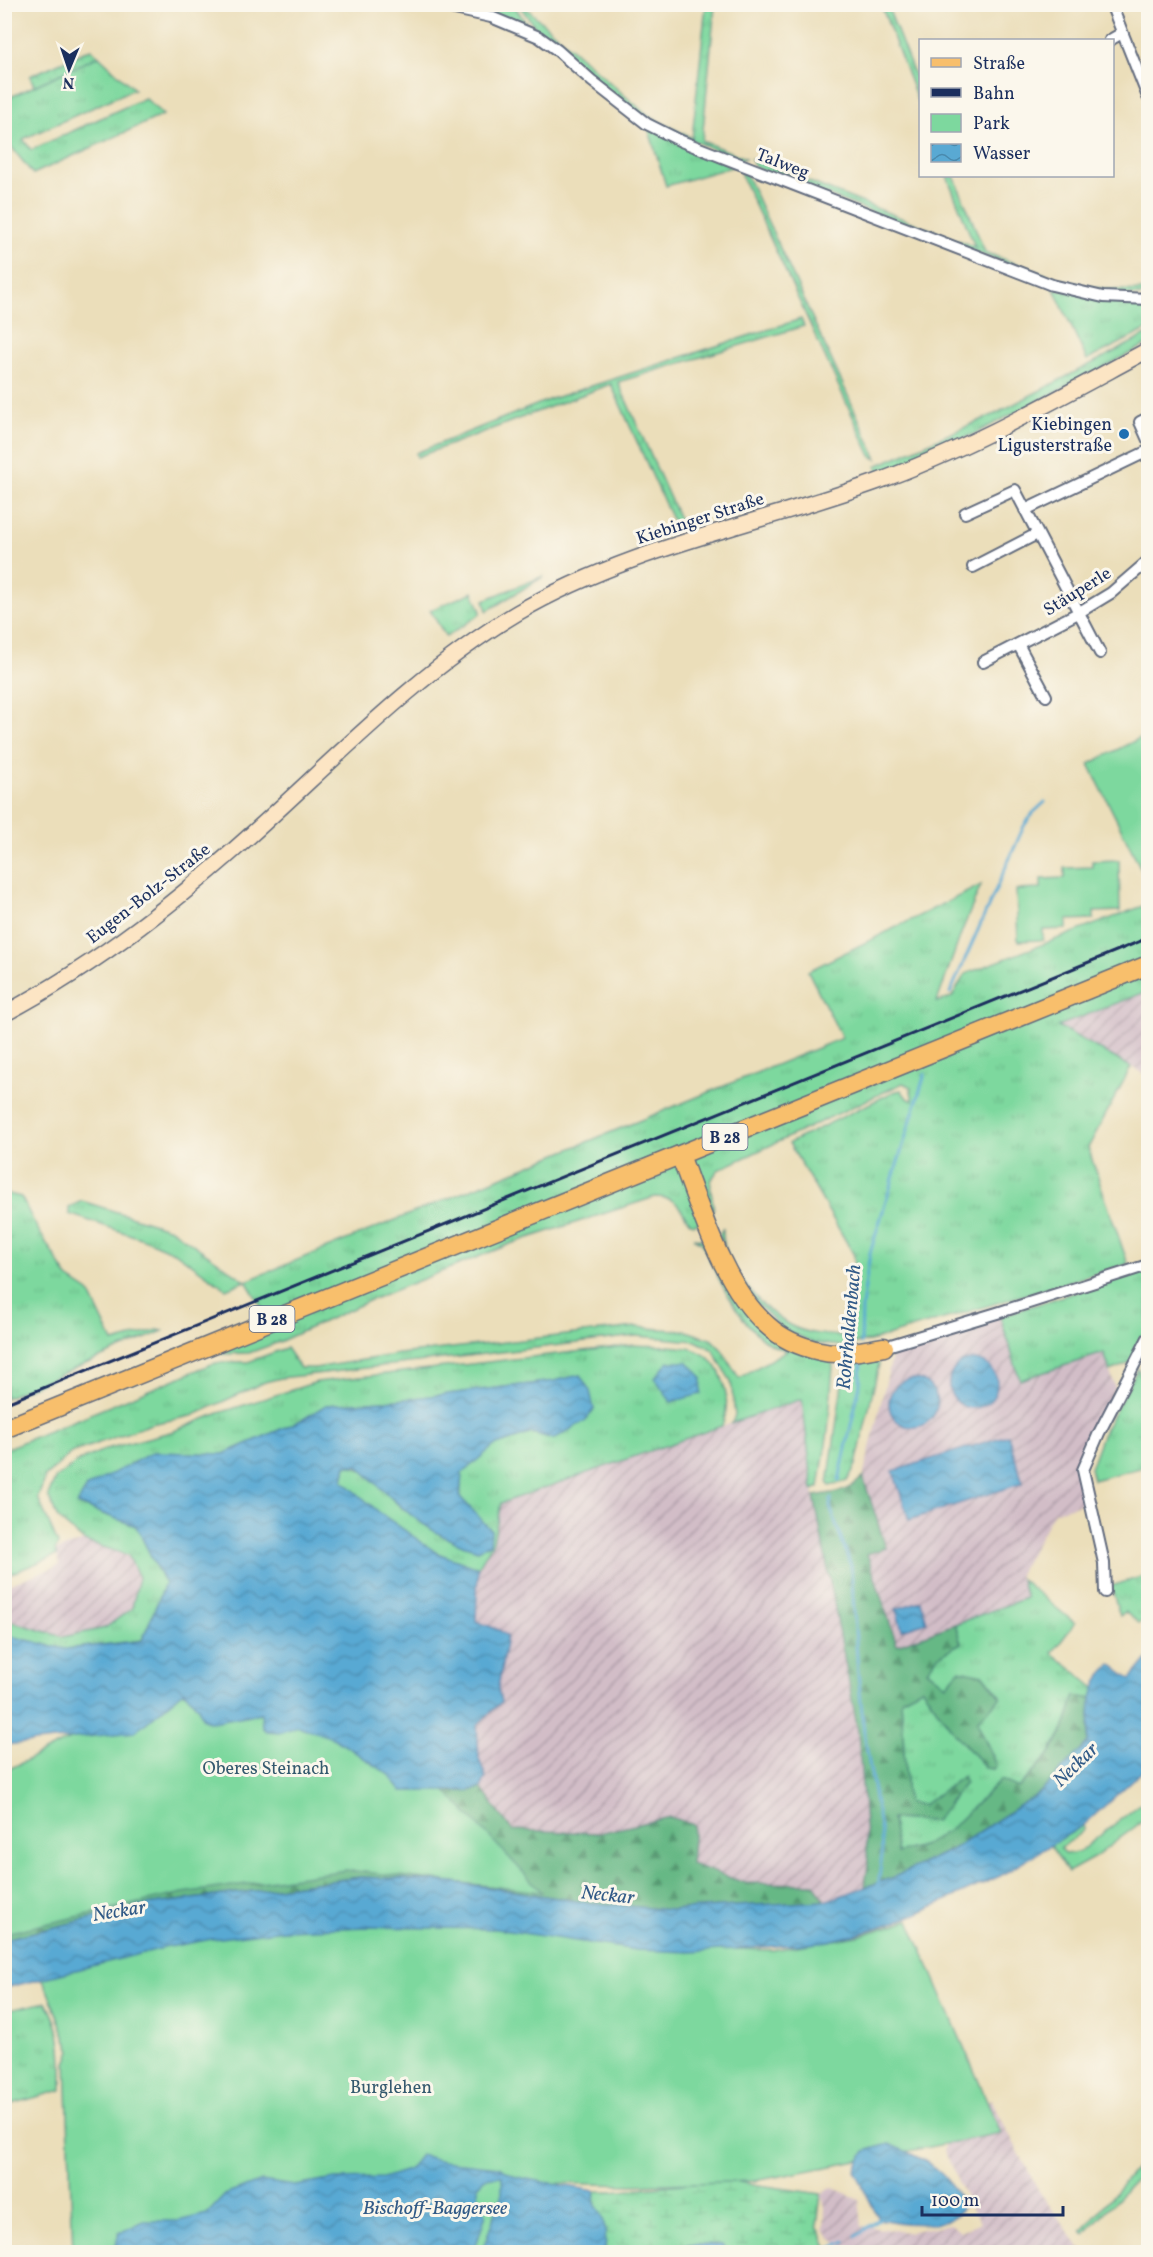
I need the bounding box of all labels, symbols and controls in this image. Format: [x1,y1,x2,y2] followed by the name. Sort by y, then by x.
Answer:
[39,39,99,99] north arrow
[919,39,1114,177] legend
[973,52,1025,77] text: Straße
[62,71,75,93] text: N
[973,82,1015,107] text: Bahn
[973,112,1010,137] text: Park
[973,142,1031,167] text: Wasser
[752,143,813,186] street label: Talweg
[997,413,1112,459] place label: Kiebingen Ligusterstraße
[1117,427,1131,441] marker: Kiebingen Ligusterstraße
[633,487,768,552] street label: Kiebinger Straße
[1039,562,1117,623] street label: Stäuperle
[82,838,216,951] street label: Eugen-Bolz-Straße
[702,1124,748,1150] road number: B 28
[831,1263,869,1391] water label: Rohrhaldenbach
[250,1306,294,1332] road number: B 28
[1047,1736,1106,1794] water label: Neckar
[203,1757,330,1782] park label: Oberes Steinach
[580,1879,636,1913] water label: Neckar
[91,1894,149,1930] water label: Neckar
[350,2076,432,2101] park label: Burglehen
[922,2179,1063,2217] scale bar
[931,2189,980,2214] text: 100 m
[363,2195,508,2223] water label: Bischoff-Baggersee

